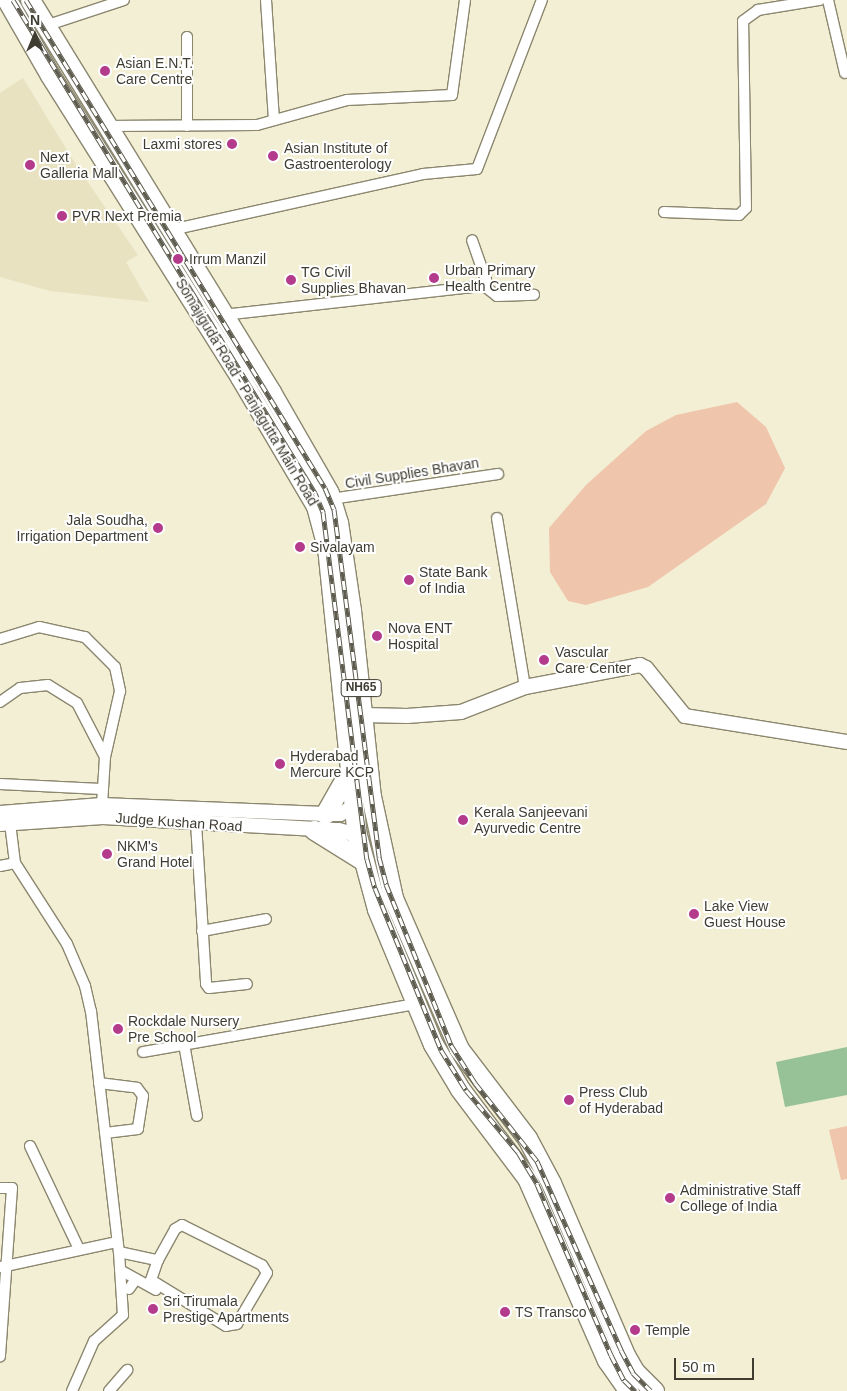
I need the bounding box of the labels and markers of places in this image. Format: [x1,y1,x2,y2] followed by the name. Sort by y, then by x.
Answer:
[116,55,193,88] place label: Asian E.N.T. Care Centre
[98,64,112,78] marker: Asian E.N.T. Care Centre
[143,136,222,152] place label: Laxmi stores
[226,138,238,150] marker: Laxmi stores
[284,140,391,172] place label: Asian Institute of Gastroenterology
[40,149,118,182] place label: Next Galleria Mall
[266,149,280,163] marker: Asian Institute of Gastroenterology
[24,159,36,171] marker: Next Galleria Mall
[72,208,182,224] place label: PVR Next Premia
[56,210,68,222] marker: PVR Next Premia
[189,251,266,267] place label: Irrum Manzil
[171,252,185,266] marker: Irrum Manzil
[445,262,535,294] place label: Urban Primary Health Centre
[301,264,406,296] place label: TG Civil Supplies Bhavan
[427,271,441,285] marker: Urban Primary Health Centre
[285,274,297,286] marker: TG Civil Supplies Bhavan
[16,512,148,544] place label: Jala Soudha, Irrigation Department
[152,522,164,534] marker: Jala Soudha, Irrigation Department
[310,539,375,555] place label: Sivalayam
[294,541,306,553] marker: Sivalayam
[419,564,487,596] place label: State Bank of India
[403,574,415,586] marker: State Bank of India
[388,620,453,652] place label: Nova ENT Hospital
[370,629,384,643] marker: Nova ENT Hospital
[555,644,631,676] place label: Vascular Care Center
[537,653,551,667] marker: Vascular Care Center
[290,748,374,780] place label: Hyderabad Mercure KCP
[274,758,286,770] marker: Hyderabad Mercure KCP
[474,804,588,836] place label: Kerala Sanjeevani Ayurvedic Centre
[456,813,470,827] marker: Kerala Sanjeevani Ayurvedic Centre
[117,838,192,870] place label: NKM's Grand Hotel
[101,848,113,860] marker: NKM's Grand Hotel
[704,898,786,930] place label: Lake View Guest House
[688,908,700,920] marker: Lake View Guest House
[128,1013,239,1046] place label: Rockdale Nursery Pre School
[112,1023,124,1035] marker: Rockdale Nursery Pre School
[579,1084,663,1116] place label: Press Club of Hyderabad
[563,1094,575,1106] marker: Press Club of Hyderabad
[680,1182,800,1214] place label: Administrative Staff College of India
[664,1192,676,1204] marker: Administrative Staff College of India
[163,1293,290,1325] place label: Sri Tirumala Prestige Apartments
[147,1303,159,1315] marker: Sri Tirumala Prestige Apartments
[515,1304,587,1320] place label: TS Transco
[499,1306,511,1318] marker: TS Transco
[645,1322,690,1338] place label: Temple
[629,1324,641,1336] marker: Temple

